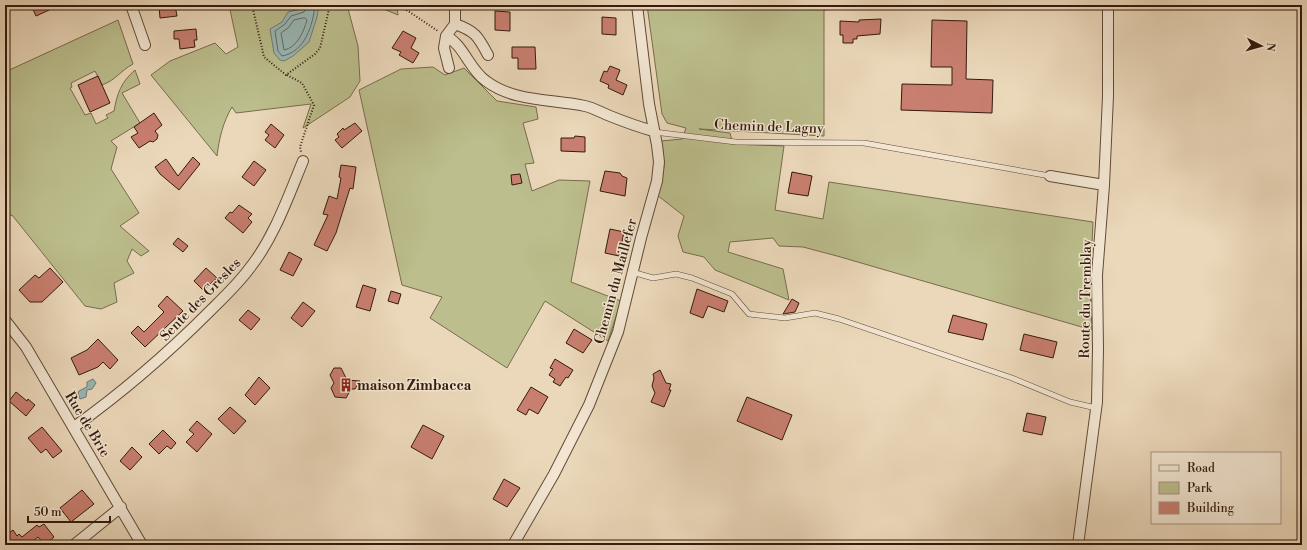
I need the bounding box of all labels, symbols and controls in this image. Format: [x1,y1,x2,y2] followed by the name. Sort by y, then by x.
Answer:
[1241,26,1281,66] north arrow
[1263,42,1277,52] text: N
[714,116,824,138] street label: Chemin de Lagny
[591,216,641,346] street label: Chemin du Maillefer
[1076,239,1096,359] street label: Route du Tremblay
[156,254,245,345] street label: Sente des Gresles
[338,377,354,393] building icon: maison Zimbacca
[357,377,472,395] place label: maison Zimbacca
[61,388,114,461] street label: Rue de Brie
[1151,452,1281,524] legend
[1187,461,1215,476] text: Road
[1187,481,1213,496] text: Park
[28,498,110,524] scale bar
[1186,501,1235,516] text: Building
[34,505,62,520] text: 50 m

